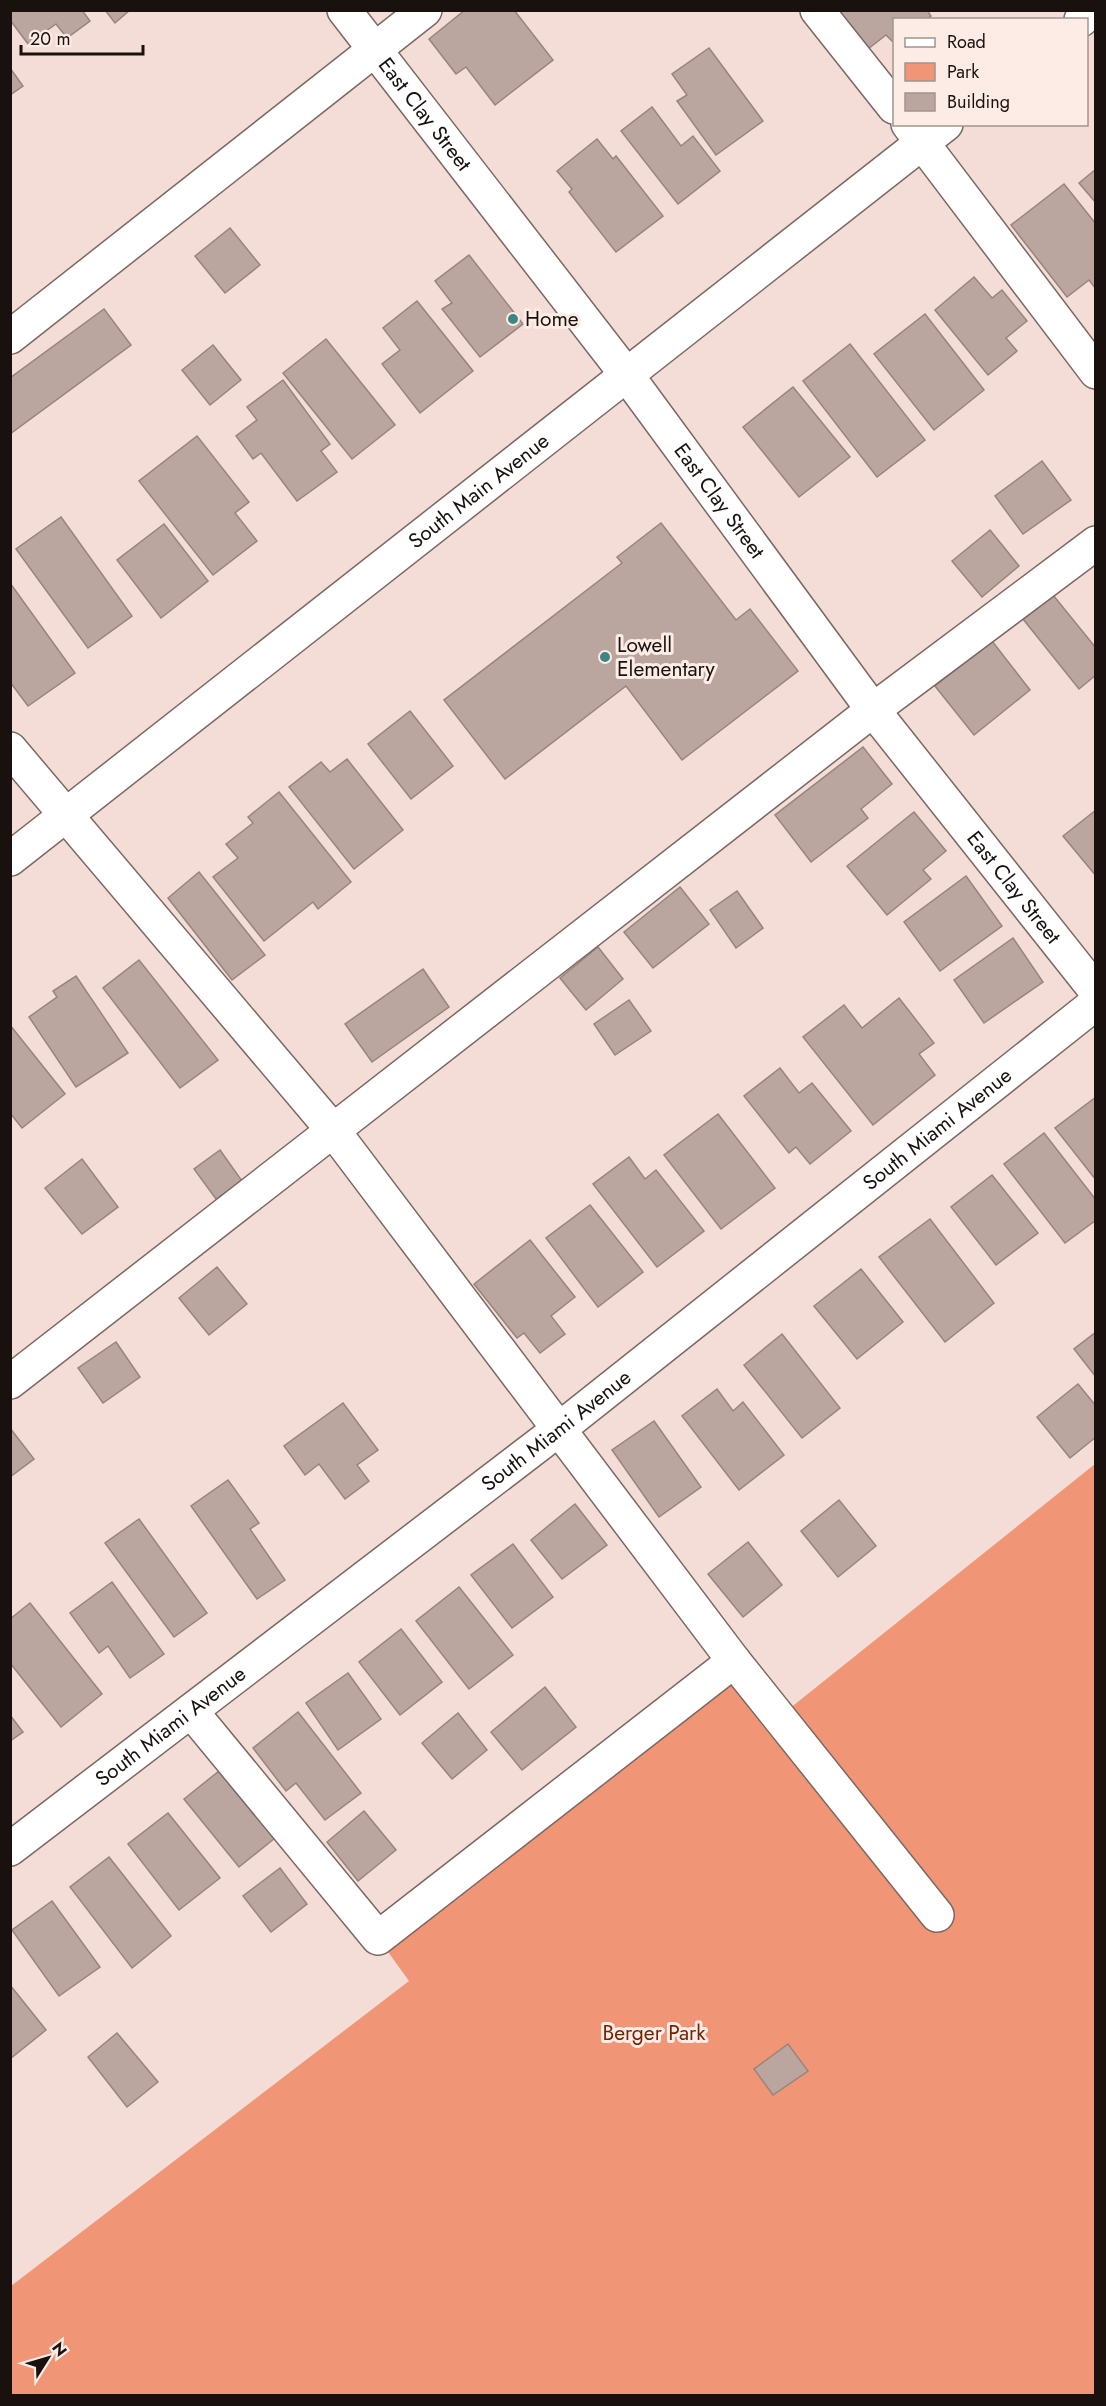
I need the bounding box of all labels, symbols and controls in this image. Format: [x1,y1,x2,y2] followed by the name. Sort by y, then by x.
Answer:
[21,18,142,56] scale bar
[893,18,1088,126] legend
[30,26,70,52] text: 20 m
[947,29,986,55] text: Road
[371,51,478,177] street label: East Clay Street
[947,59,979,85] text: Park
[947,89,1010,115] text: Building
[525,304,579,334] place label: Home
[506,312,520,326] marker: Home
[402,426,556,556] street label: South Main Avenue
[667,437,772,565] street label: East Clay Street
[617,630,715,684] place label: Lowell Elementary
[598,650,612,664] marker: Lowell Elementary
[960,825,1068,950] street label: East Clay Street
[856,1060,1018,1198] street label: South Miami Avenue
[475,1363,638,1498] street label: South Miami Avenue
[89,1659,252,1794] street label: South Miami Avenue
[602,2018,706,2048] park label: Berger Park
[18,2328,78,2388] north arrow
[47,2337,73,2361] text: N

